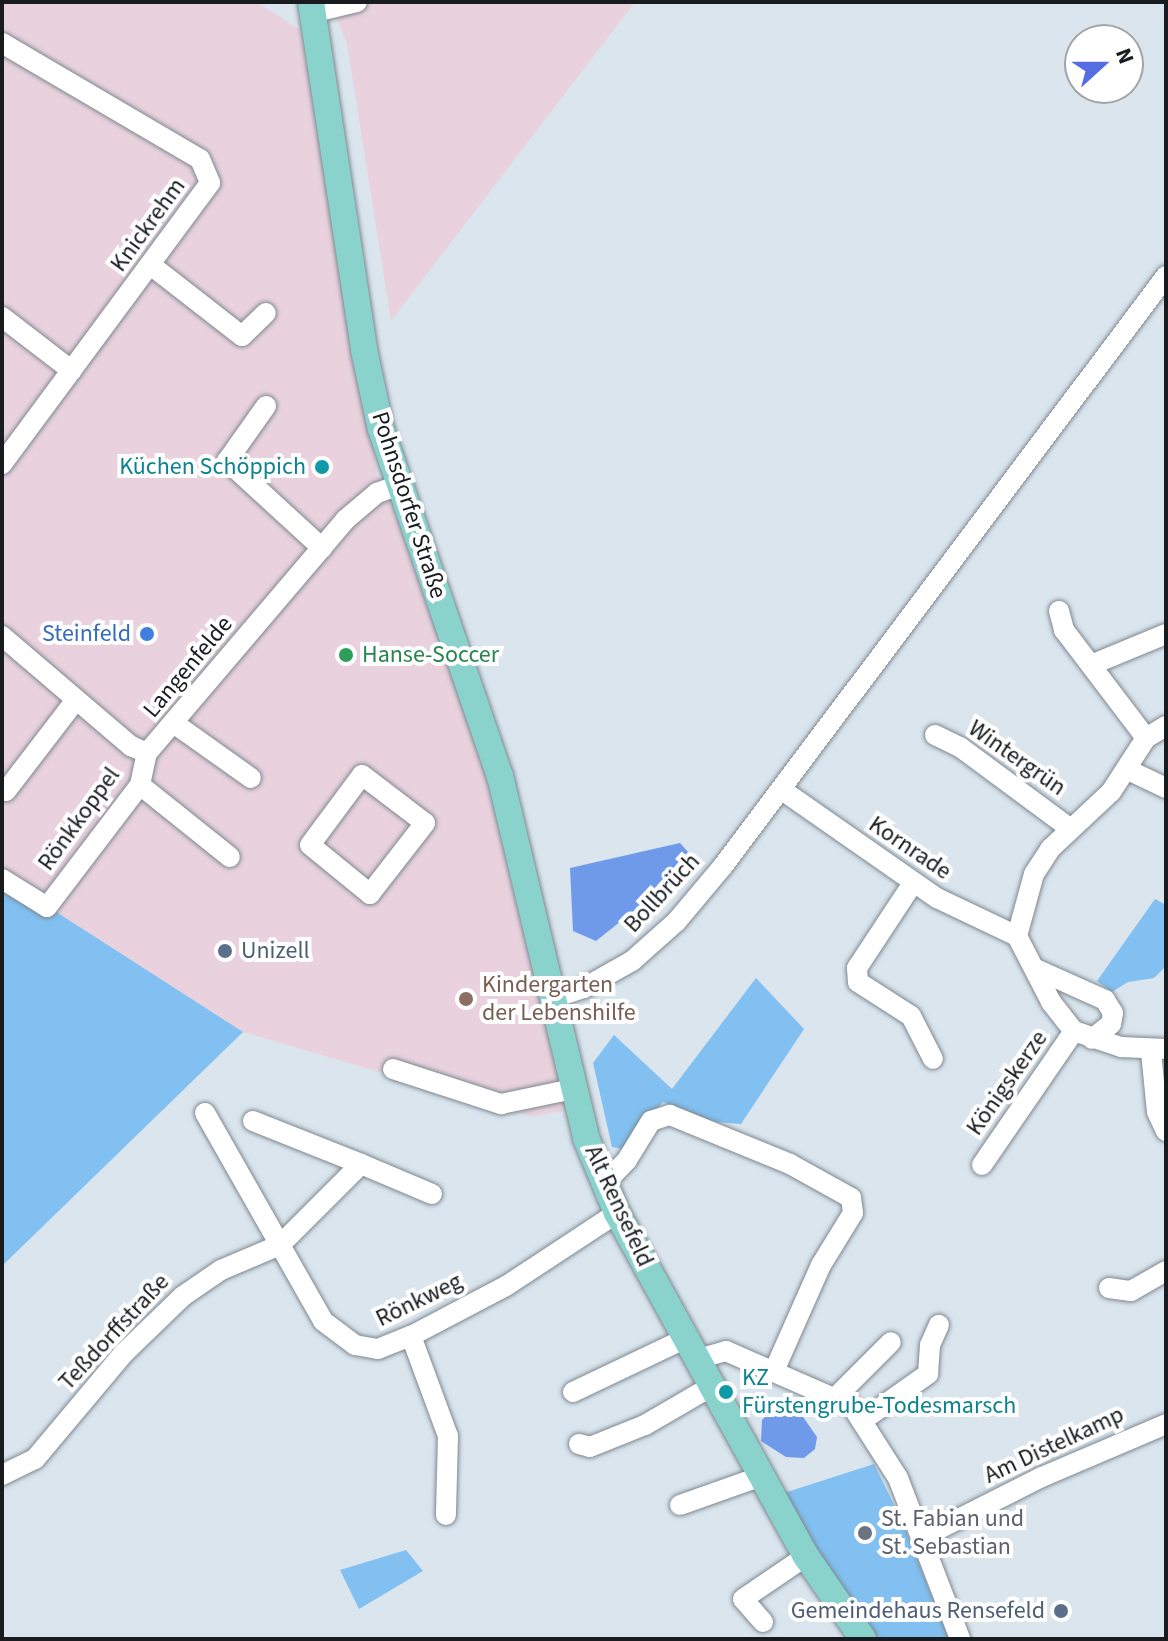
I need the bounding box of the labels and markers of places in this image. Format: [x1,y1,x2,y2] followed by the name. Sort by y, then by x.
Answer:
[119,453,306,481] place label: Küchen Schöppich
[313,458,331,476] marker: Küchen Schöppich
[42,620,131,648] place label: Steinfeld
[138,625,156,643] marker: Steinfeld
[362,641,499,669] place label: Hanse-Soccer
[337,646,355,664] marker: Hanse-Soccer
[241,937,310,965] place label: Unizell
[216,942,234,960] marker: Unizell
[482,971,636,1027] place label: Kindergarten der Lebenshilfe
[457,990,475,1008] marker: Kindergarten der Lebenshilfe
[742,1364,1016,1420] place label: KZ Fürstengrube-Todesmarsch
[717,1383,735,1401] marker: KZ Fürstengrube-Todesmarsch
[881,1505,1024,1561] place label: St. Fabian und St. Sebastian
[856,1524,874,1542] marker: St. Fabian und St. Sebastian
[791,1597,1045,1625] place label: Gemeindehaus Rensefeld
[1052,1602,1070,1620] marker: Gemeindehaus Rensefeld

